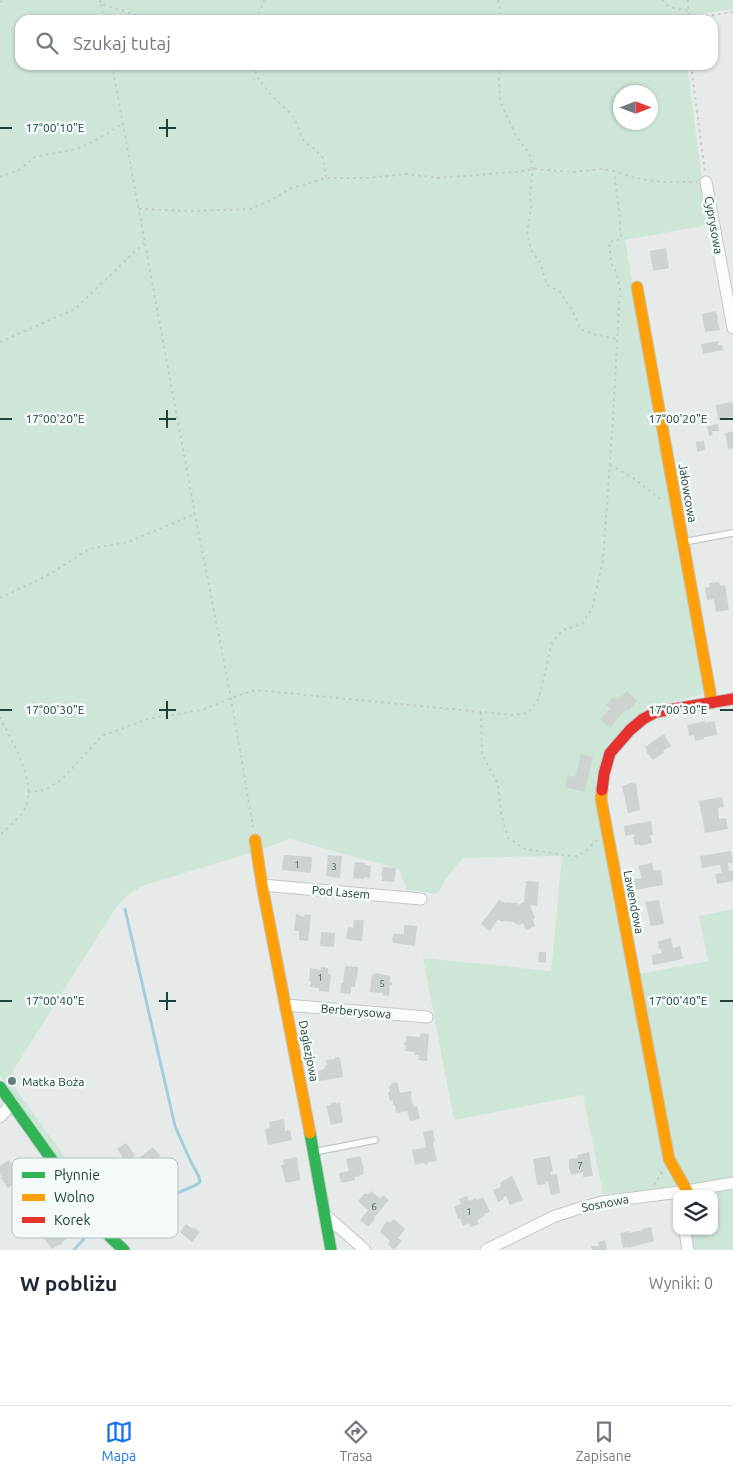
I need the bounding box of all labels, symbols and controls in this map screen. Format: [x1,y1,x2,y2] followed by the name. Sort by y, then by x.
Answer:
[15,15,718,70] search box
[33,29,61,57] icon: search
[73,32,171,54] text: Szukaj tutaj
[613,85,658,130] north arrow
[26,121,85,134] text: 17°00'10"E
[703,195,725,255] street label: Cyprysowa
[26,412,85,425] text: 17°00'20"E
[649,412,708,425] text: 17°00'20"E
[676,463,700,523] street label: Jałowcowa
[26,703,85,716] text: 17°00'30"E
[649,703,708,716] text: 17°00'30"E
[294,859,300,870] house number: 1
[331,861,337,872] house number: 3
[621,869,647,935] street label: Lawendowa
[311,883,371,901] street label: Pod Lasem
[317,972,323,983] house number: 1
[379,978,385,989] house number: 5
[26,994,85,1007] text: 17°00'40"E
[649,994,708,1007] text: 17°00'40"E
[320,1001,392,1021] street label: Berberysowa
[297,1019,321,1083] street label: Daglezjowa
[6,1075,18,1087] marker: Matka Boża
[22,1075,84,1088] place label: Matka Boża
[12,1158,178,1238] legend
[577,1160,583,1171] house number: 7
[54,1167,100,1183] text: Płynnie
[54,1189,95,1205] text: Wolno
[673,1190,718,1235] map controls
[673,1190,718,1235] button: layers
[580,1192,630,1214] street label: Sosnowa
[371,1201,377,1212] house number: 6
[466,1206,472,1217] house number: 1
[54,1212,91,1228] text: Korek
[20,1271,117,1295] text: W pobliżu
[649,1274,713,1292] text: Wyniki: 0
[102,1418,136,1464] tab: Mapa
[339,1418,373,1464] tab: Trasa
[576,1418,631,1464] tab: Zapisane

